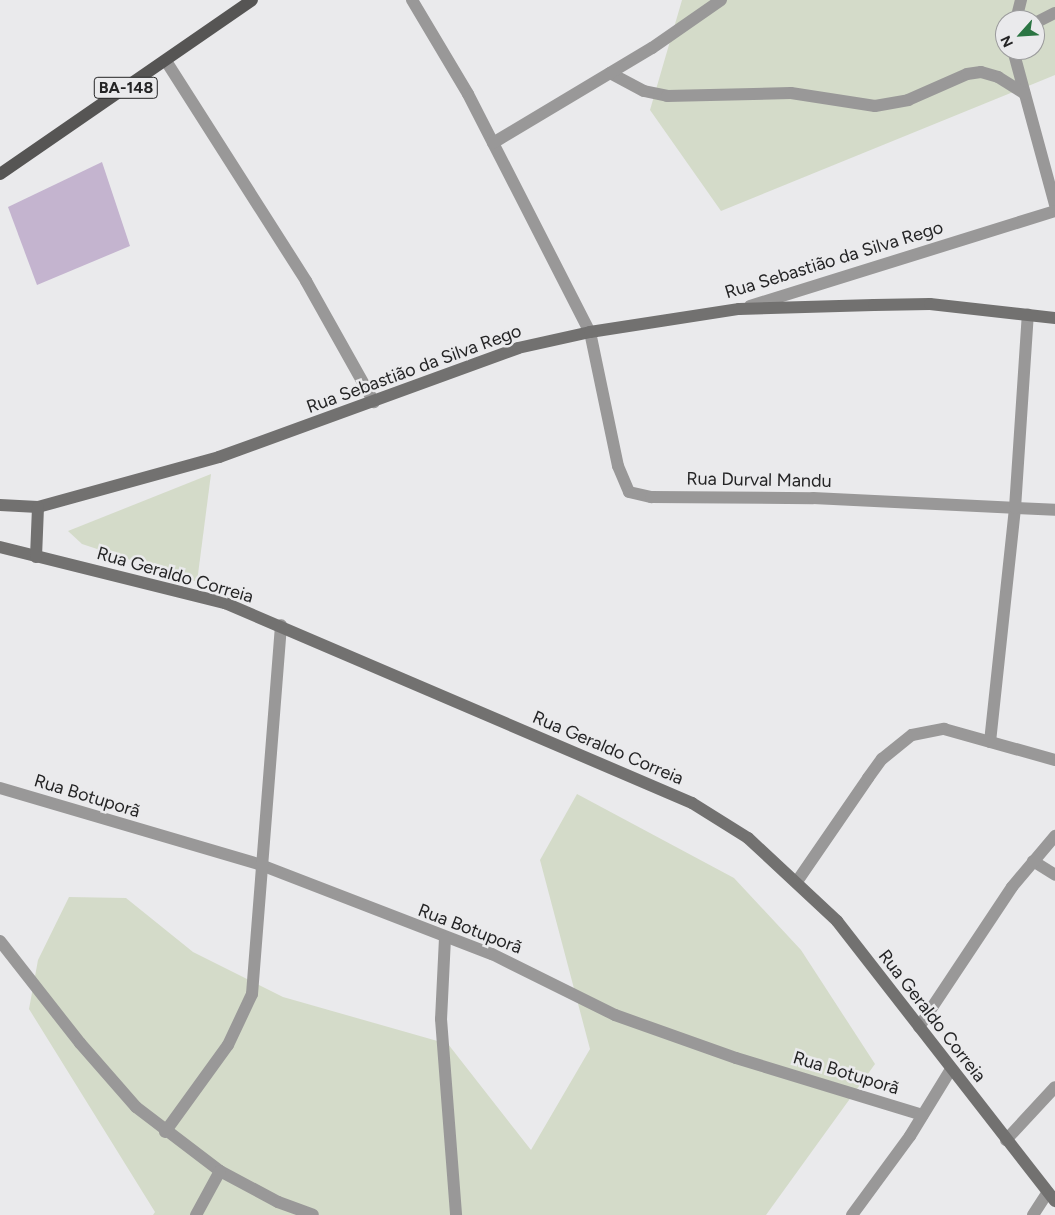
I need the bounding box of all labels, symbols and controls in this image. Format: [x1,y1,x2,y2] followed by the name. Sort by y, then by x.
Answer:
[995,10,1045,60] north arrow
[997,33,1017,50] text: N
[94,75,158,102] road number: BA-148
[722,216,946,304] street label: Rua Sebastião da Silva Rego
[304,320,524,418] street label: Rua Sebastião da Silva Rego
[686,468,832,492] street label: Rua Durval Mandu
[94,542,256,608] street label: Rua Geraldo Correia
[529,706,687,790] street label: Rua Geraldo Correia
[31,770,143,822] street label: Rua Botuporã
[415,899,525,959] street label: Rua Botuporã
[874,946,990,1086] street label: Rua Geraldo Correia
[790,1047,902,1099] street label: Rua Botuporã

